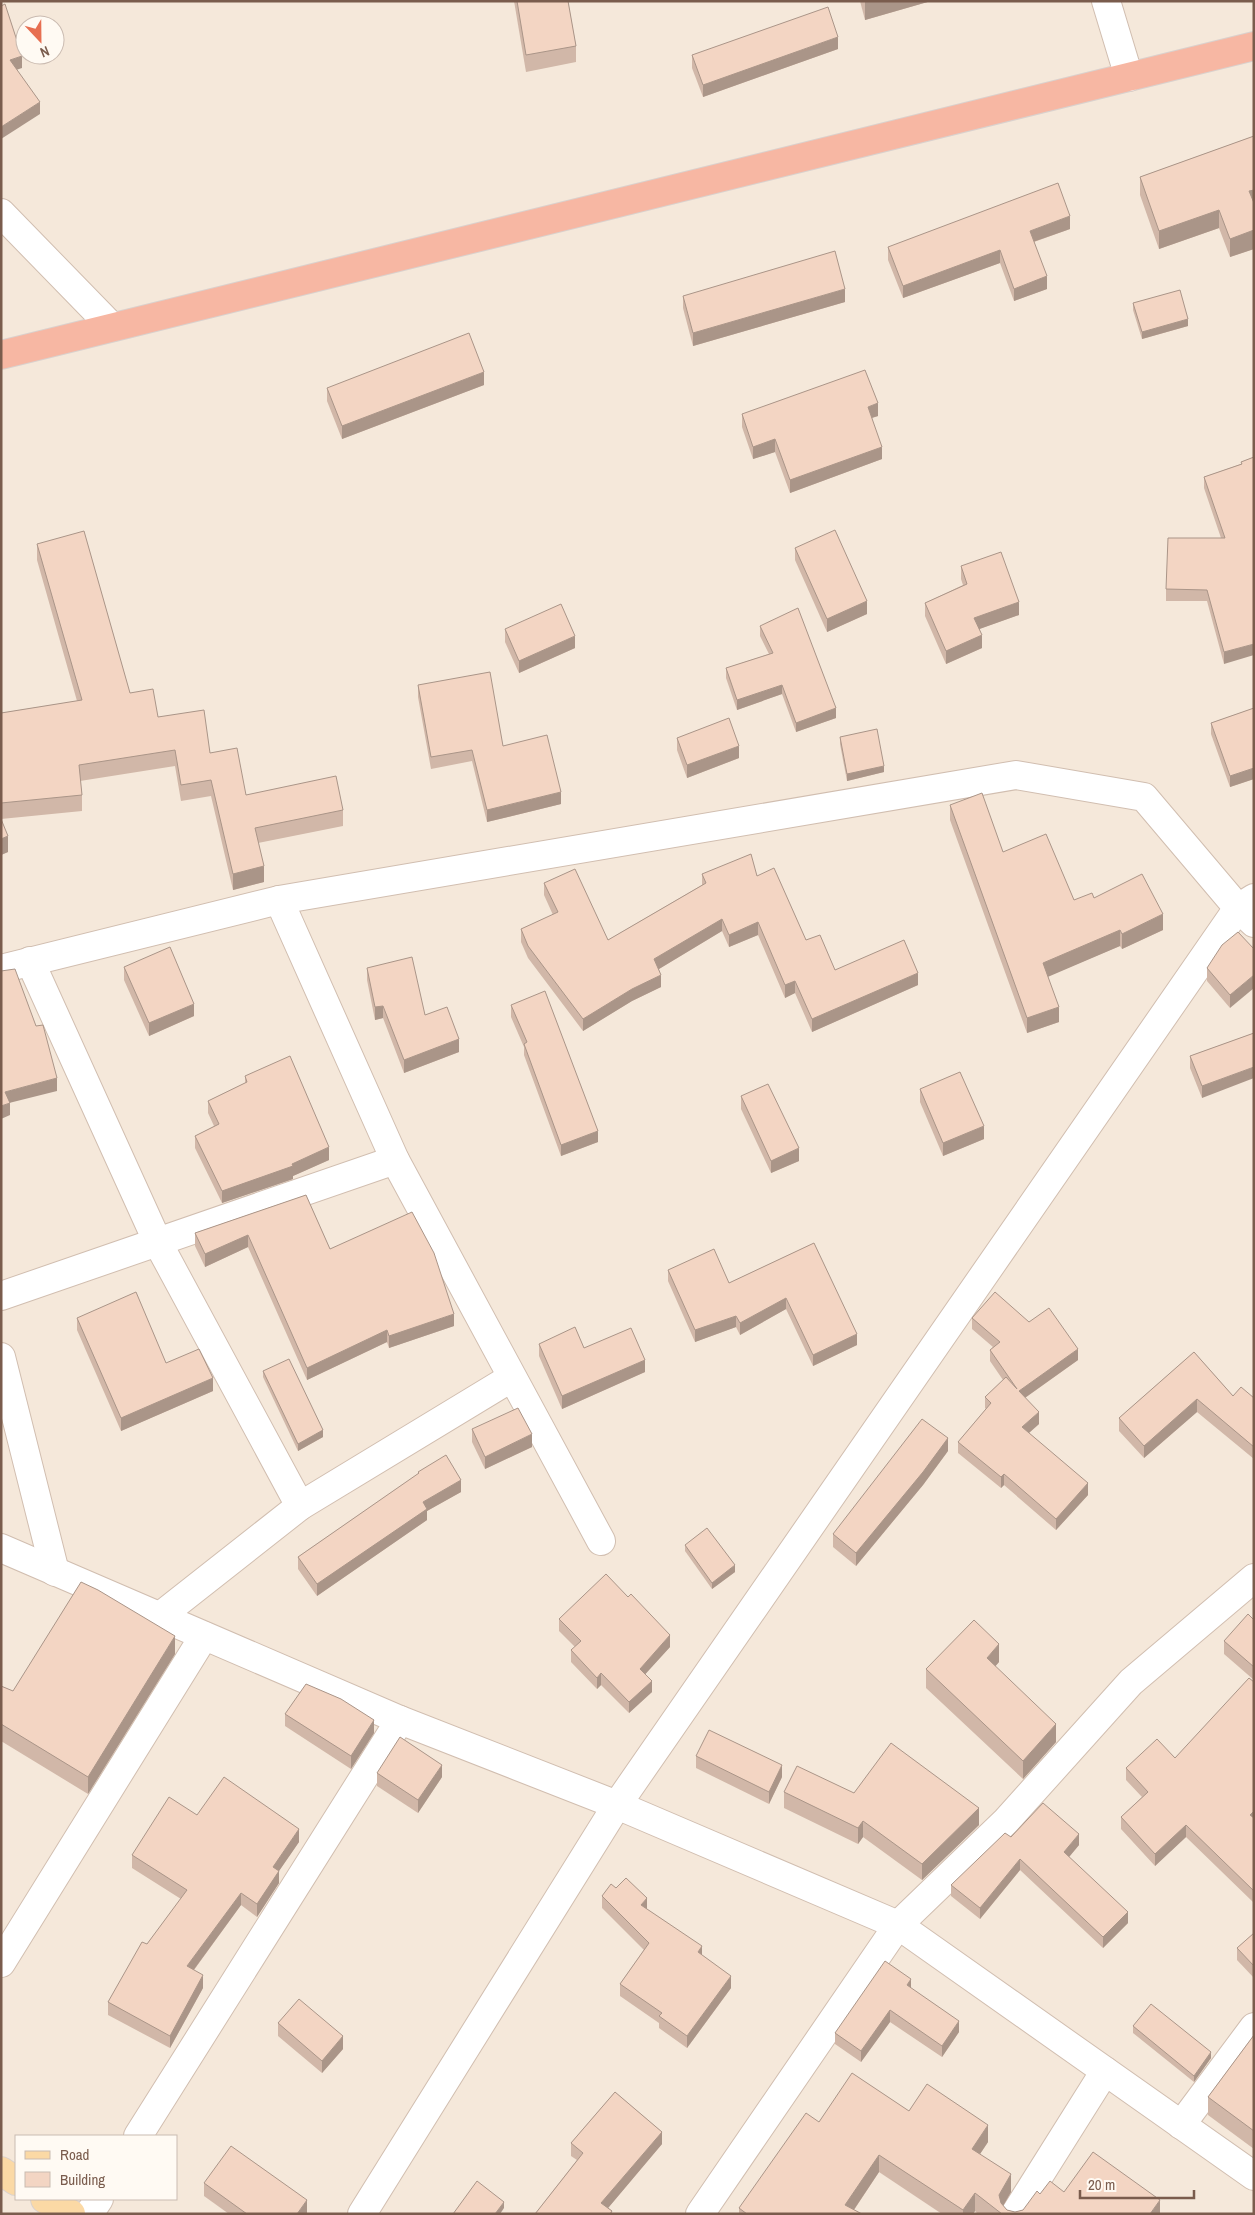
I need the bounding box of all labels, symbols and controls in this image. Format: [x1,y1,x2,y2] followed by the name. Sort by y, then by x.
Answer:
[15,15,65,65] north arrow
[38,42,52,62] text: N
[15,2135,178,2200] legend
[60,2144,89,2165] text: Road
[1080,2168,1194,2200] scale bar
[60,2169,105,2190] text: Building
[1088,2174,1115,2195] text: 20 m

